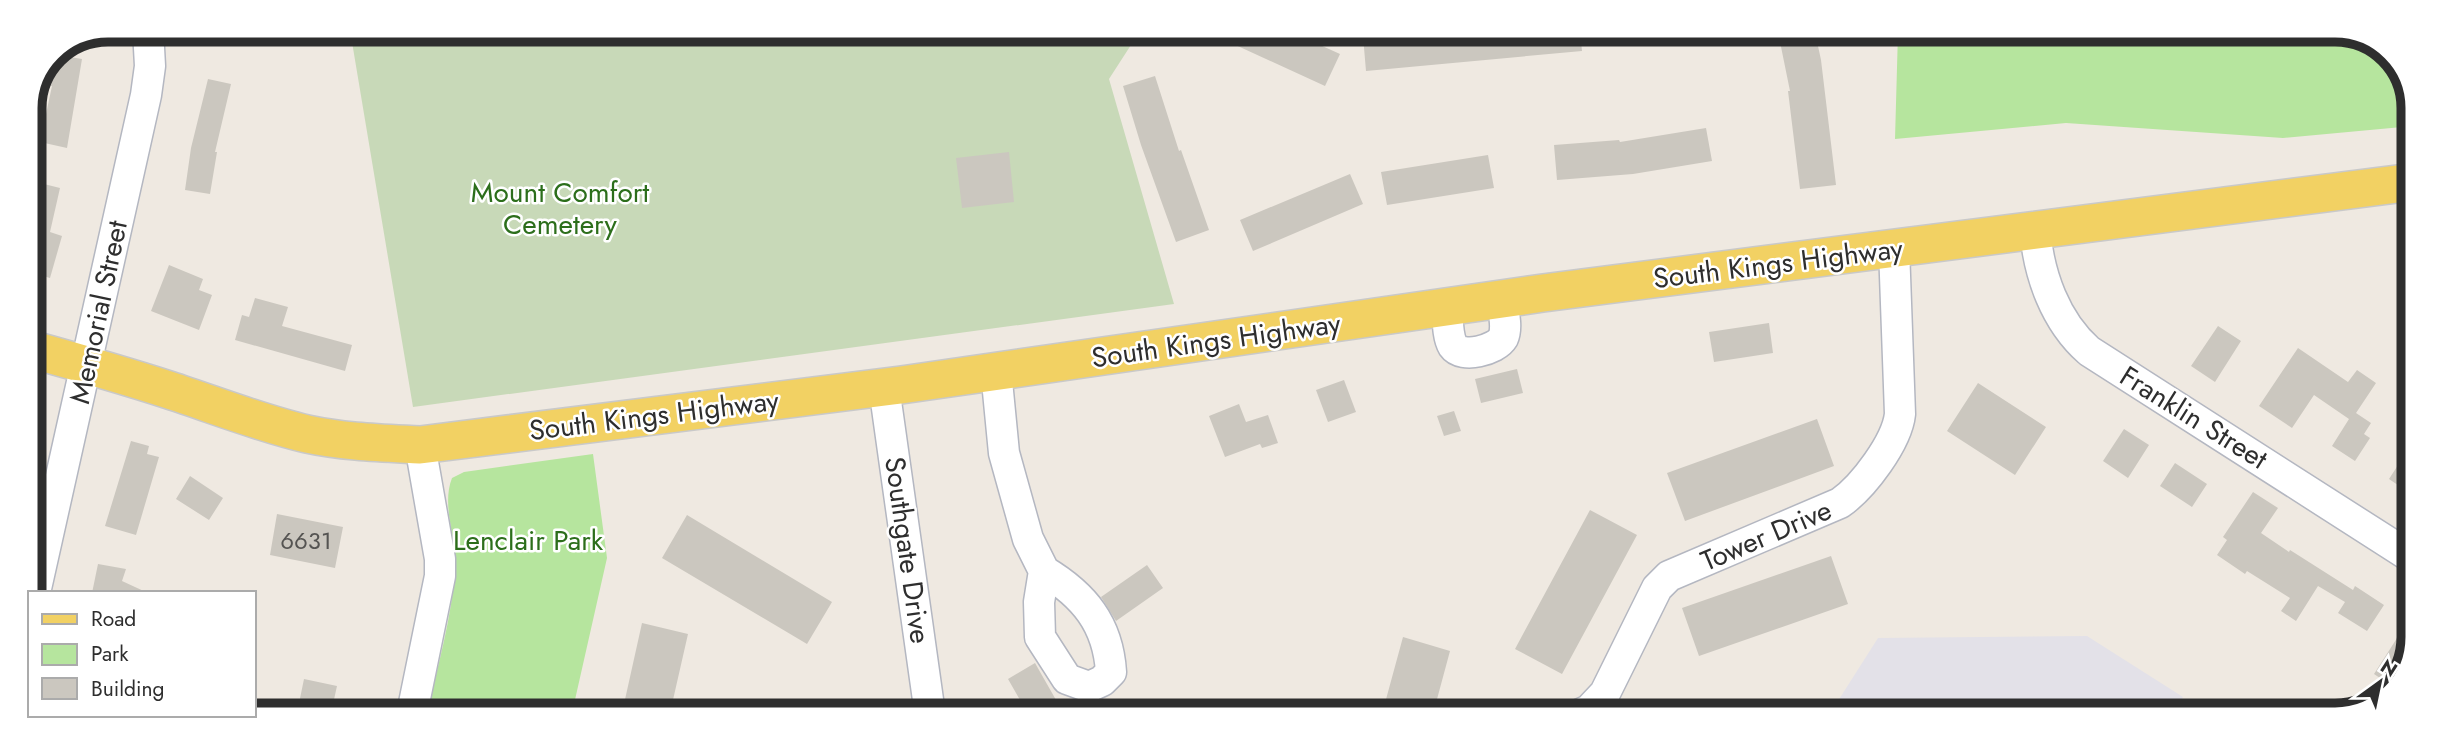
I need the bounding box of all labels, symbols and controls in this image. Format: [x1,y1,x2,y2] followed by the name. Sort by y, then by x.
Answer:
[471,172,649,245] park label: Mount Comfort Cemetery
[59,216,138,407] street label: Memorial Street
[1651,228,1906,299] street label: South Kings Highway
[1089,303,1344,378] street label: South Kings Highway
[2112,356,2276,479] street label: Franklin Street
[527,380,782,451] street label: South Kings Highway
[874,454,941,646] street label: Southgate Drive
[1694,490,1838,581] street label: Tower Drive
[453,520,604,561] park label: Lenclair Park
[280,523,332,558] house number: 6631
[28,591,256,717] legend
[91,604,136,634] text: Road
[91,639,129,669] text: Park
[2345,647,2415,717] north arrow
[2375,653,2403,684] text: N
[91,674,164,704] text: Building

